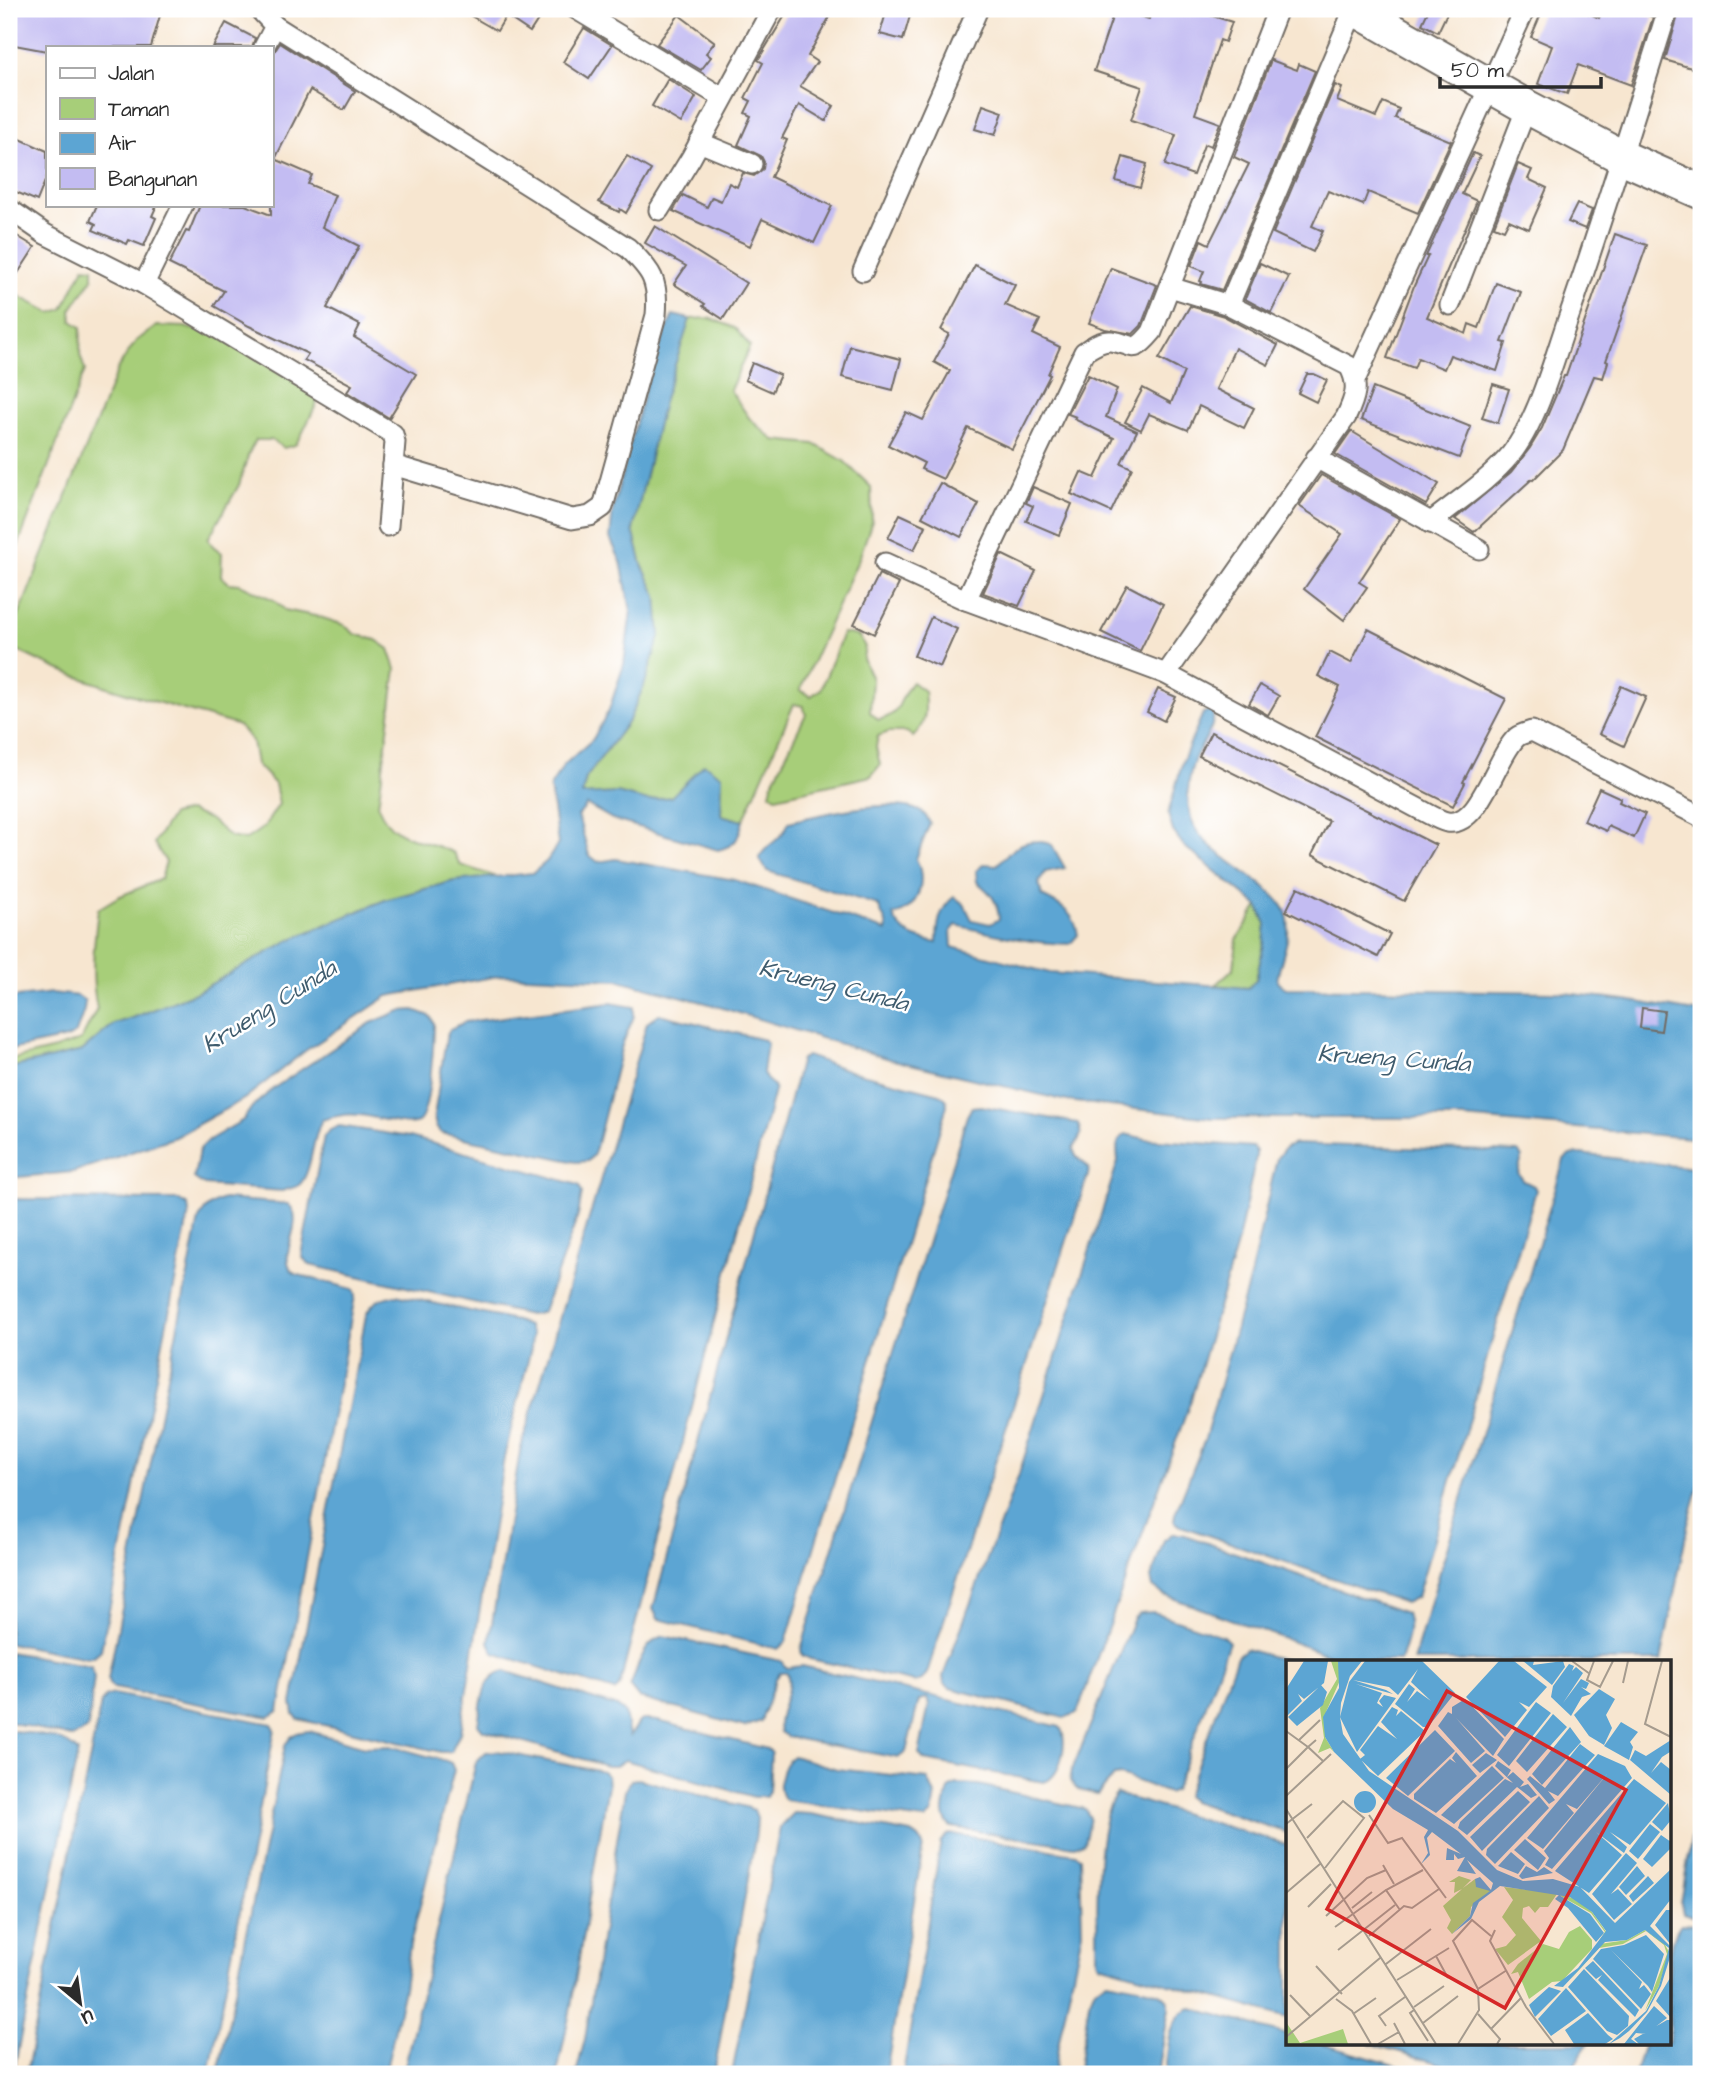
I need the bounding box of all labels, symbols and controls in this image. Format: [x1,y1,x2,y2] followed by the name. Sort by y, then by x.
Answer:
[46,46,273,206] legend
[1440,46,1602,90] scale bar
[1451,56,1505,85] text: 50 m
[108,59,154,88] text: Jalan
[108,95,169,124] text: Taman
[108,129,137,158] text: Air
[108,165,197,196] text: Bangunan
[196,951,345,1063] water label: Krueng Cunda
[755,951,914,1022] water label: Krueng Cunda
[1317,1037,1473,1082] water label: Krueng Cunda
[1286,1660,1672,2044] inset map
[46,1968,116,2038] north arrow
[76,2002,99,2031] text: U

